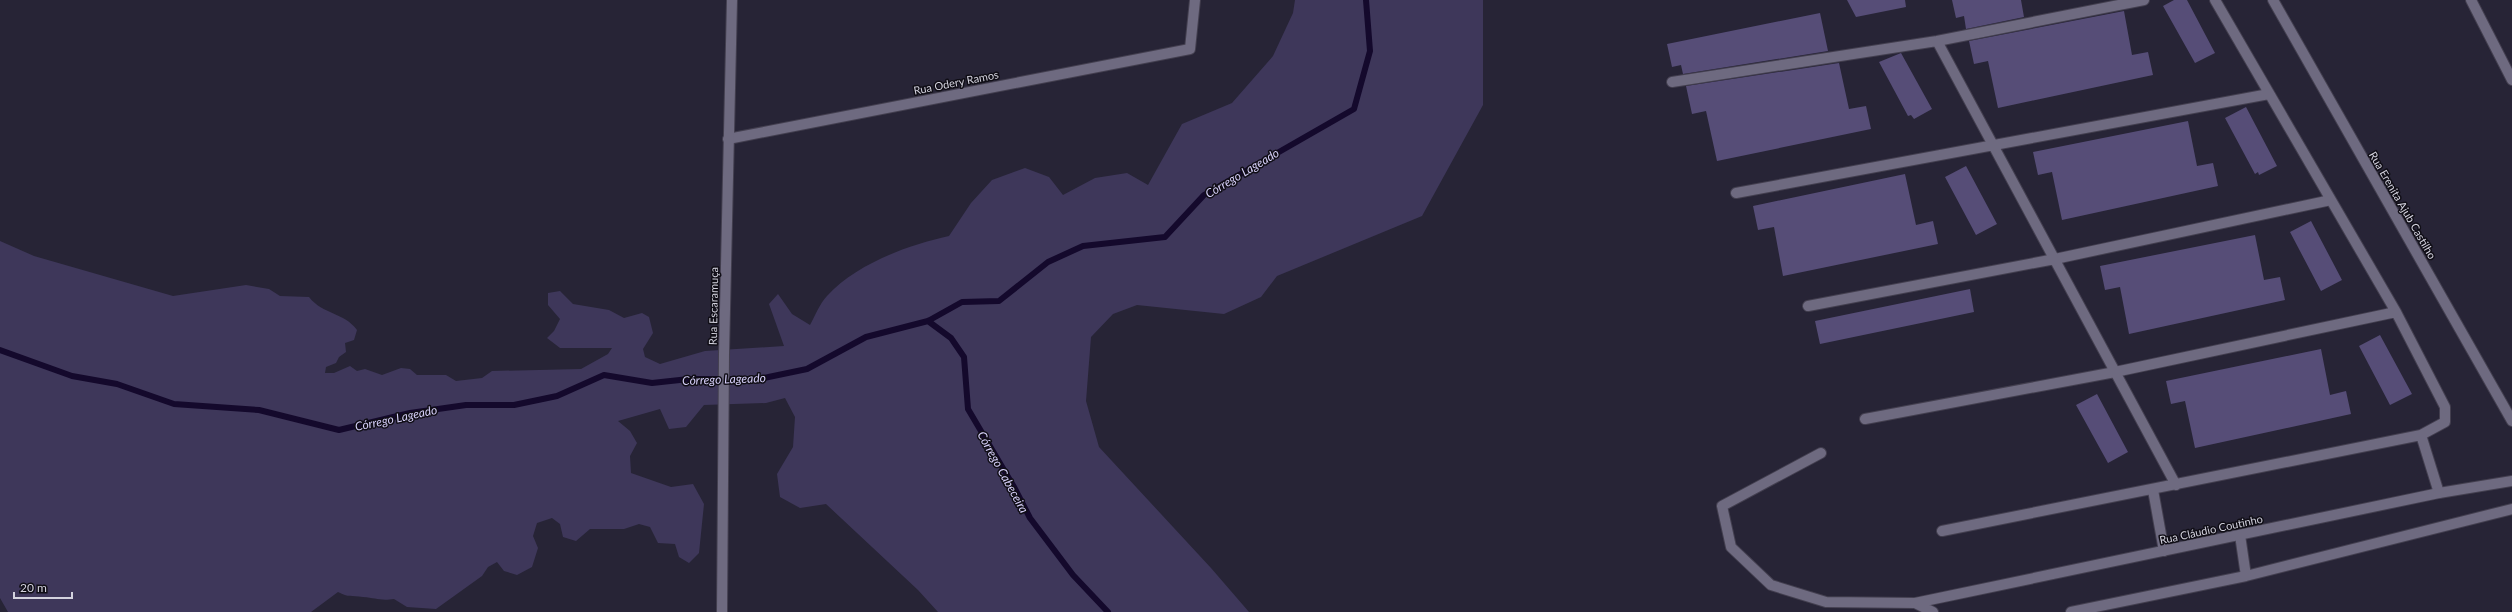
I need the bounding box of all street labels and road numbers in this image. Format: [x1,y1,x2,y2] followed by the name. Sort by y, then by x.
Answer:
[912,67,1000,97] street label: Rua Odery Ramos
[2367,149,2439,261] street label: Rua Erenita Ajub Castilho
[706,267,720,345] street label: Rua Escaramuça
[2158,512,2264,546] street label: Rua Cláudio Coutinho

